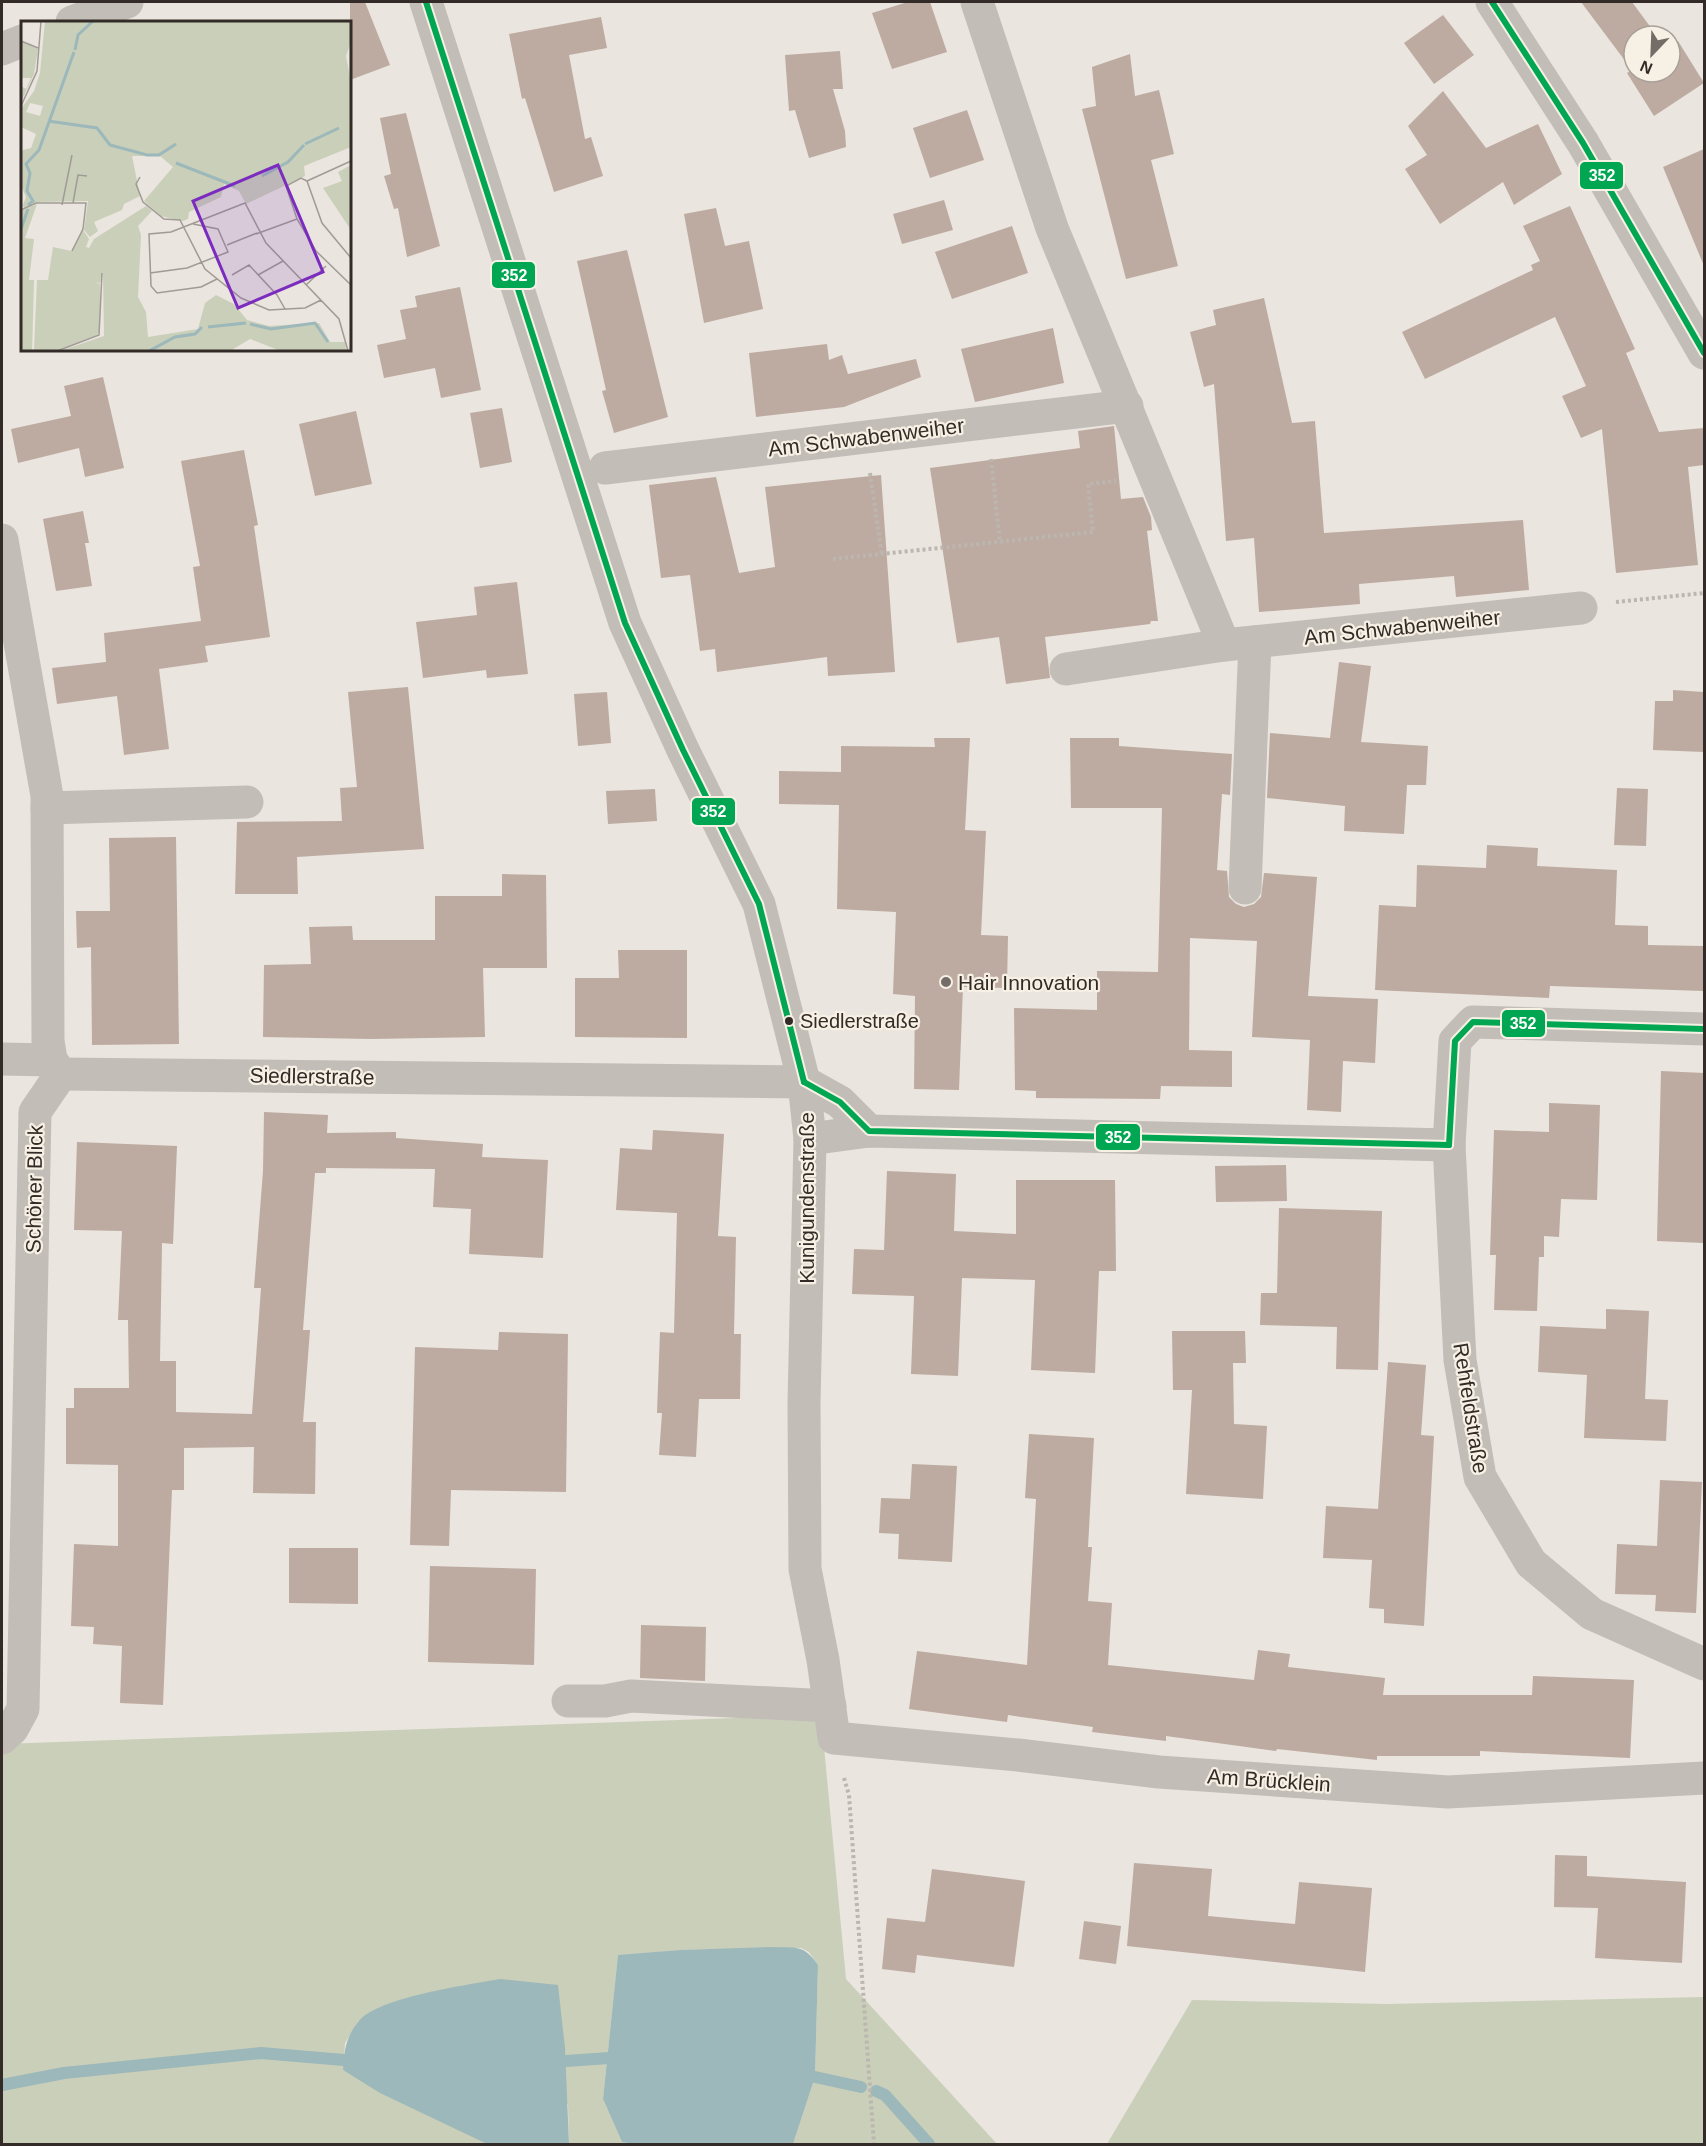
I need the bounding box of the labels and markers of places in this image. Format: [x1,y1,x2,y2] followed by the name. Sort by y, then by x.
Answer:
[958,971,1099,994] place label: Hair Innovation
[939,975,953,989] marker: Hair Innovation
[800,1010,919,1032] place label: Siedlerstraße
[783,1015,795,1027] marker: Siedlerstraße

